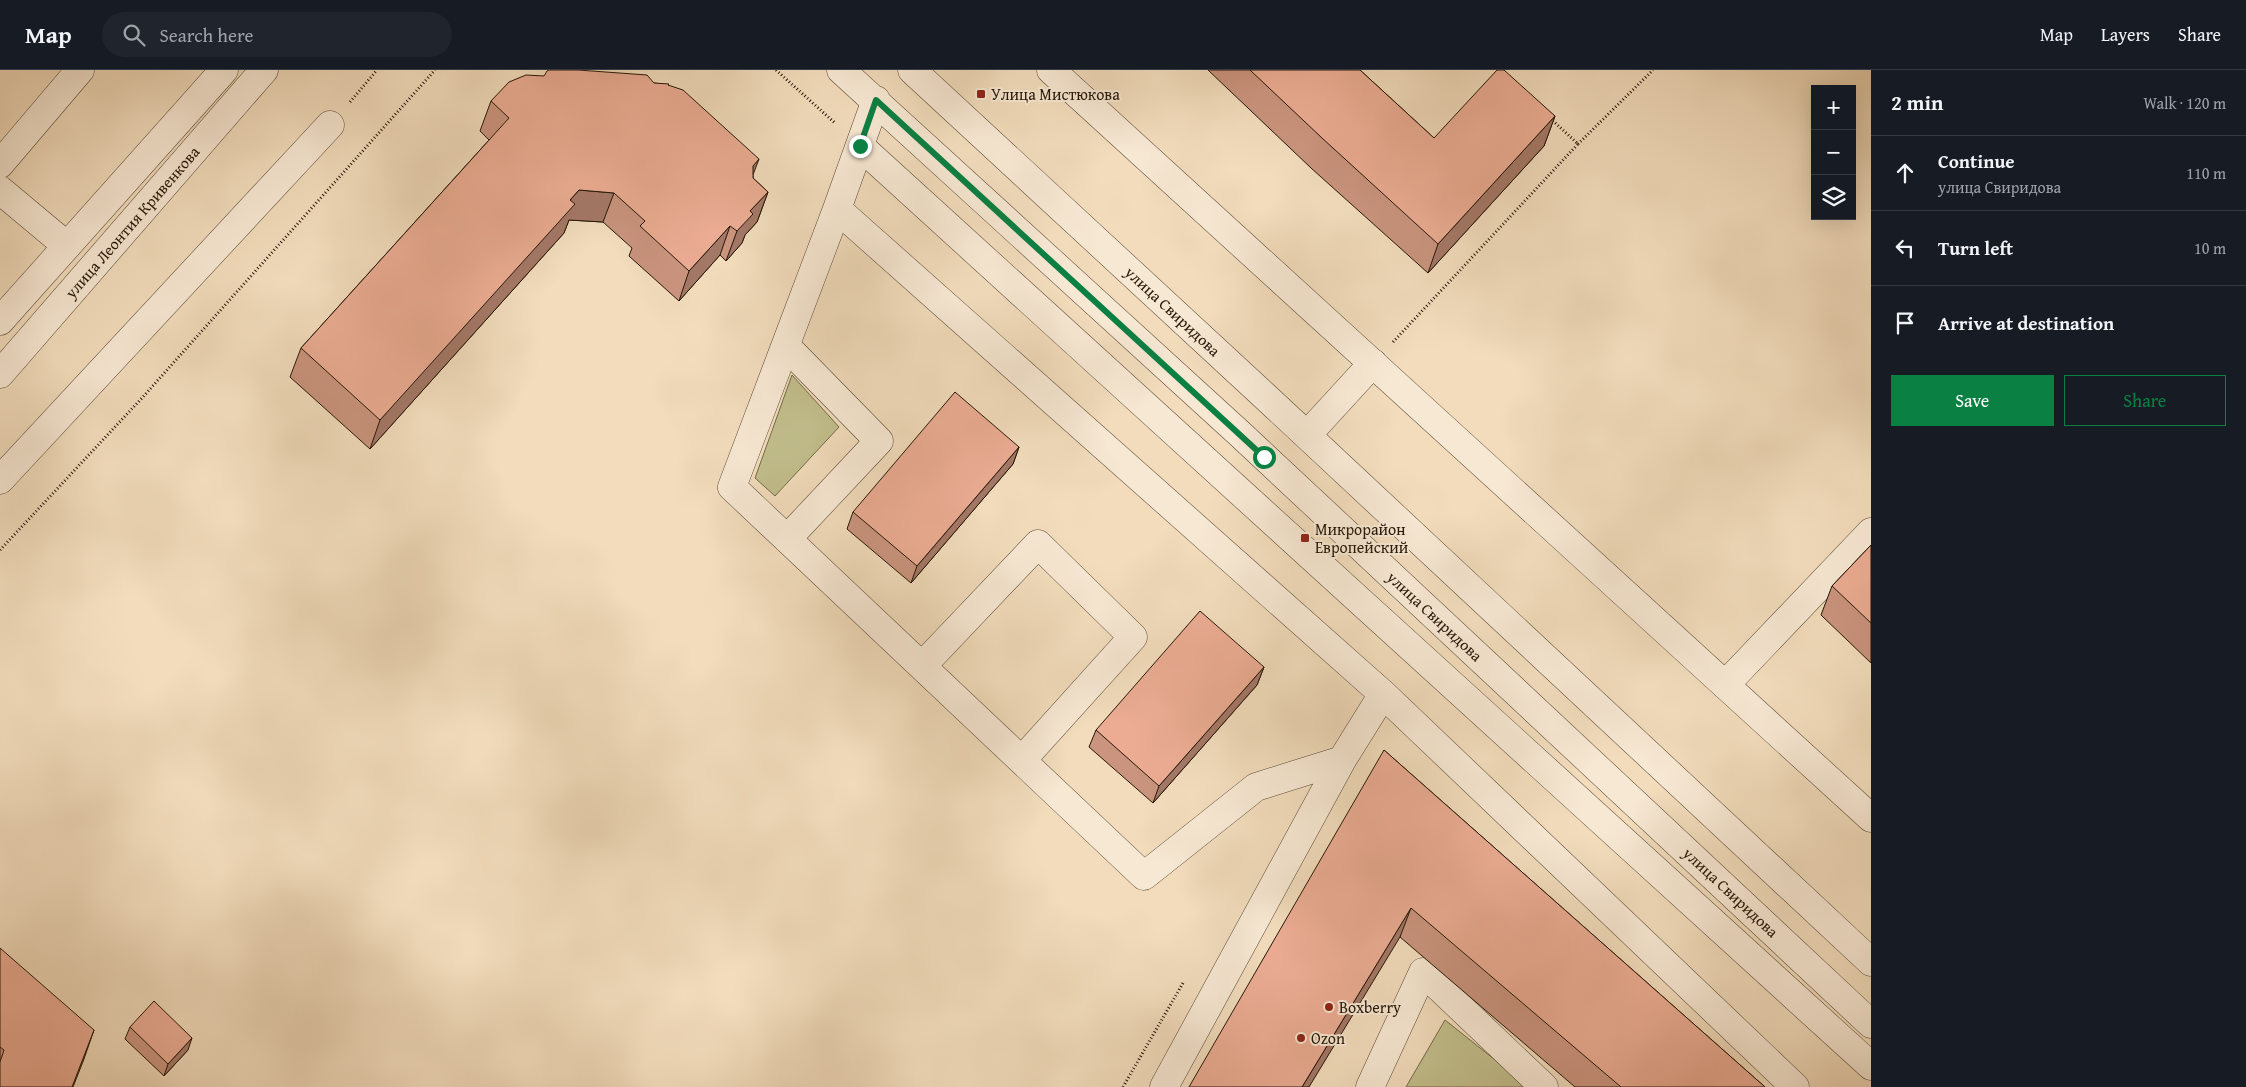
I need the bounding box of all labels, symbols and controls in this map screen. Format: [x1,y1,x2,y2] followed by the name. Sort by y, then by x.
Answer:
[102,12,452,57] search box
[25,17,72,52] text: Map
[120,21,148,49] icon: search
[160,21,253,49] text: Search here
[2040,21,2073,48] text: Map
[2101,21,2150,48] text: Layers
[2178,21,2221,48] text: Share
[991,82,1120,106] place label: Улица Мистюкова
[1811,85,1856,220] map controls
[1811,85,1856,130] button: +
[1891,87,1943,118] text: 2 min
[975,88,987,100] marker: Улица Мистюкова
[2143,91,2226,115] text: Walk · 120 m
[1811,130,1856,175] button: −
[849,135,872,158] route end
[58,140,205,304] street label: улица Леонтия Кривенкова
[1938,147,2015,175] text: Continue
[1891,159,1919,187] icon: ahead
[2186,161,2226,185] text: 110 m
[1811,175,1856,220] button: layers
[1938,175,2061,199] text: улица Свиридова
[1891,234,1919,262] icon: left
[1938,234,2013,262] text: Turn left
[2194,236,2226,260] text: 10 m
[1119,260,1226,362] street label: улица Свиридова
[1891,309,1919,337] icon: arrive
[1938,309,2114,337] text: Arrive at destination
[1891,375,2054,426] button: Save
[2064,375,2226,426] button: Share
[1253,446,1276,469] route start
[1315,517,1409,559] place label: Микрорайон Европейский
[1299,532,1311,544] marker: Микрорайон Европейский
[1381,565,1488,667] street label: улица Свиридова
[1677,841,1784,943] street label: улица Свиридова
[1339,995,1401,1019] place label: Boxberry
[1323,1001,1335,1013] marker: Boxberry
[1311,1026,1345,1050] place label: Ozon
[1295,1032,1307,1044] marker: Ozon

